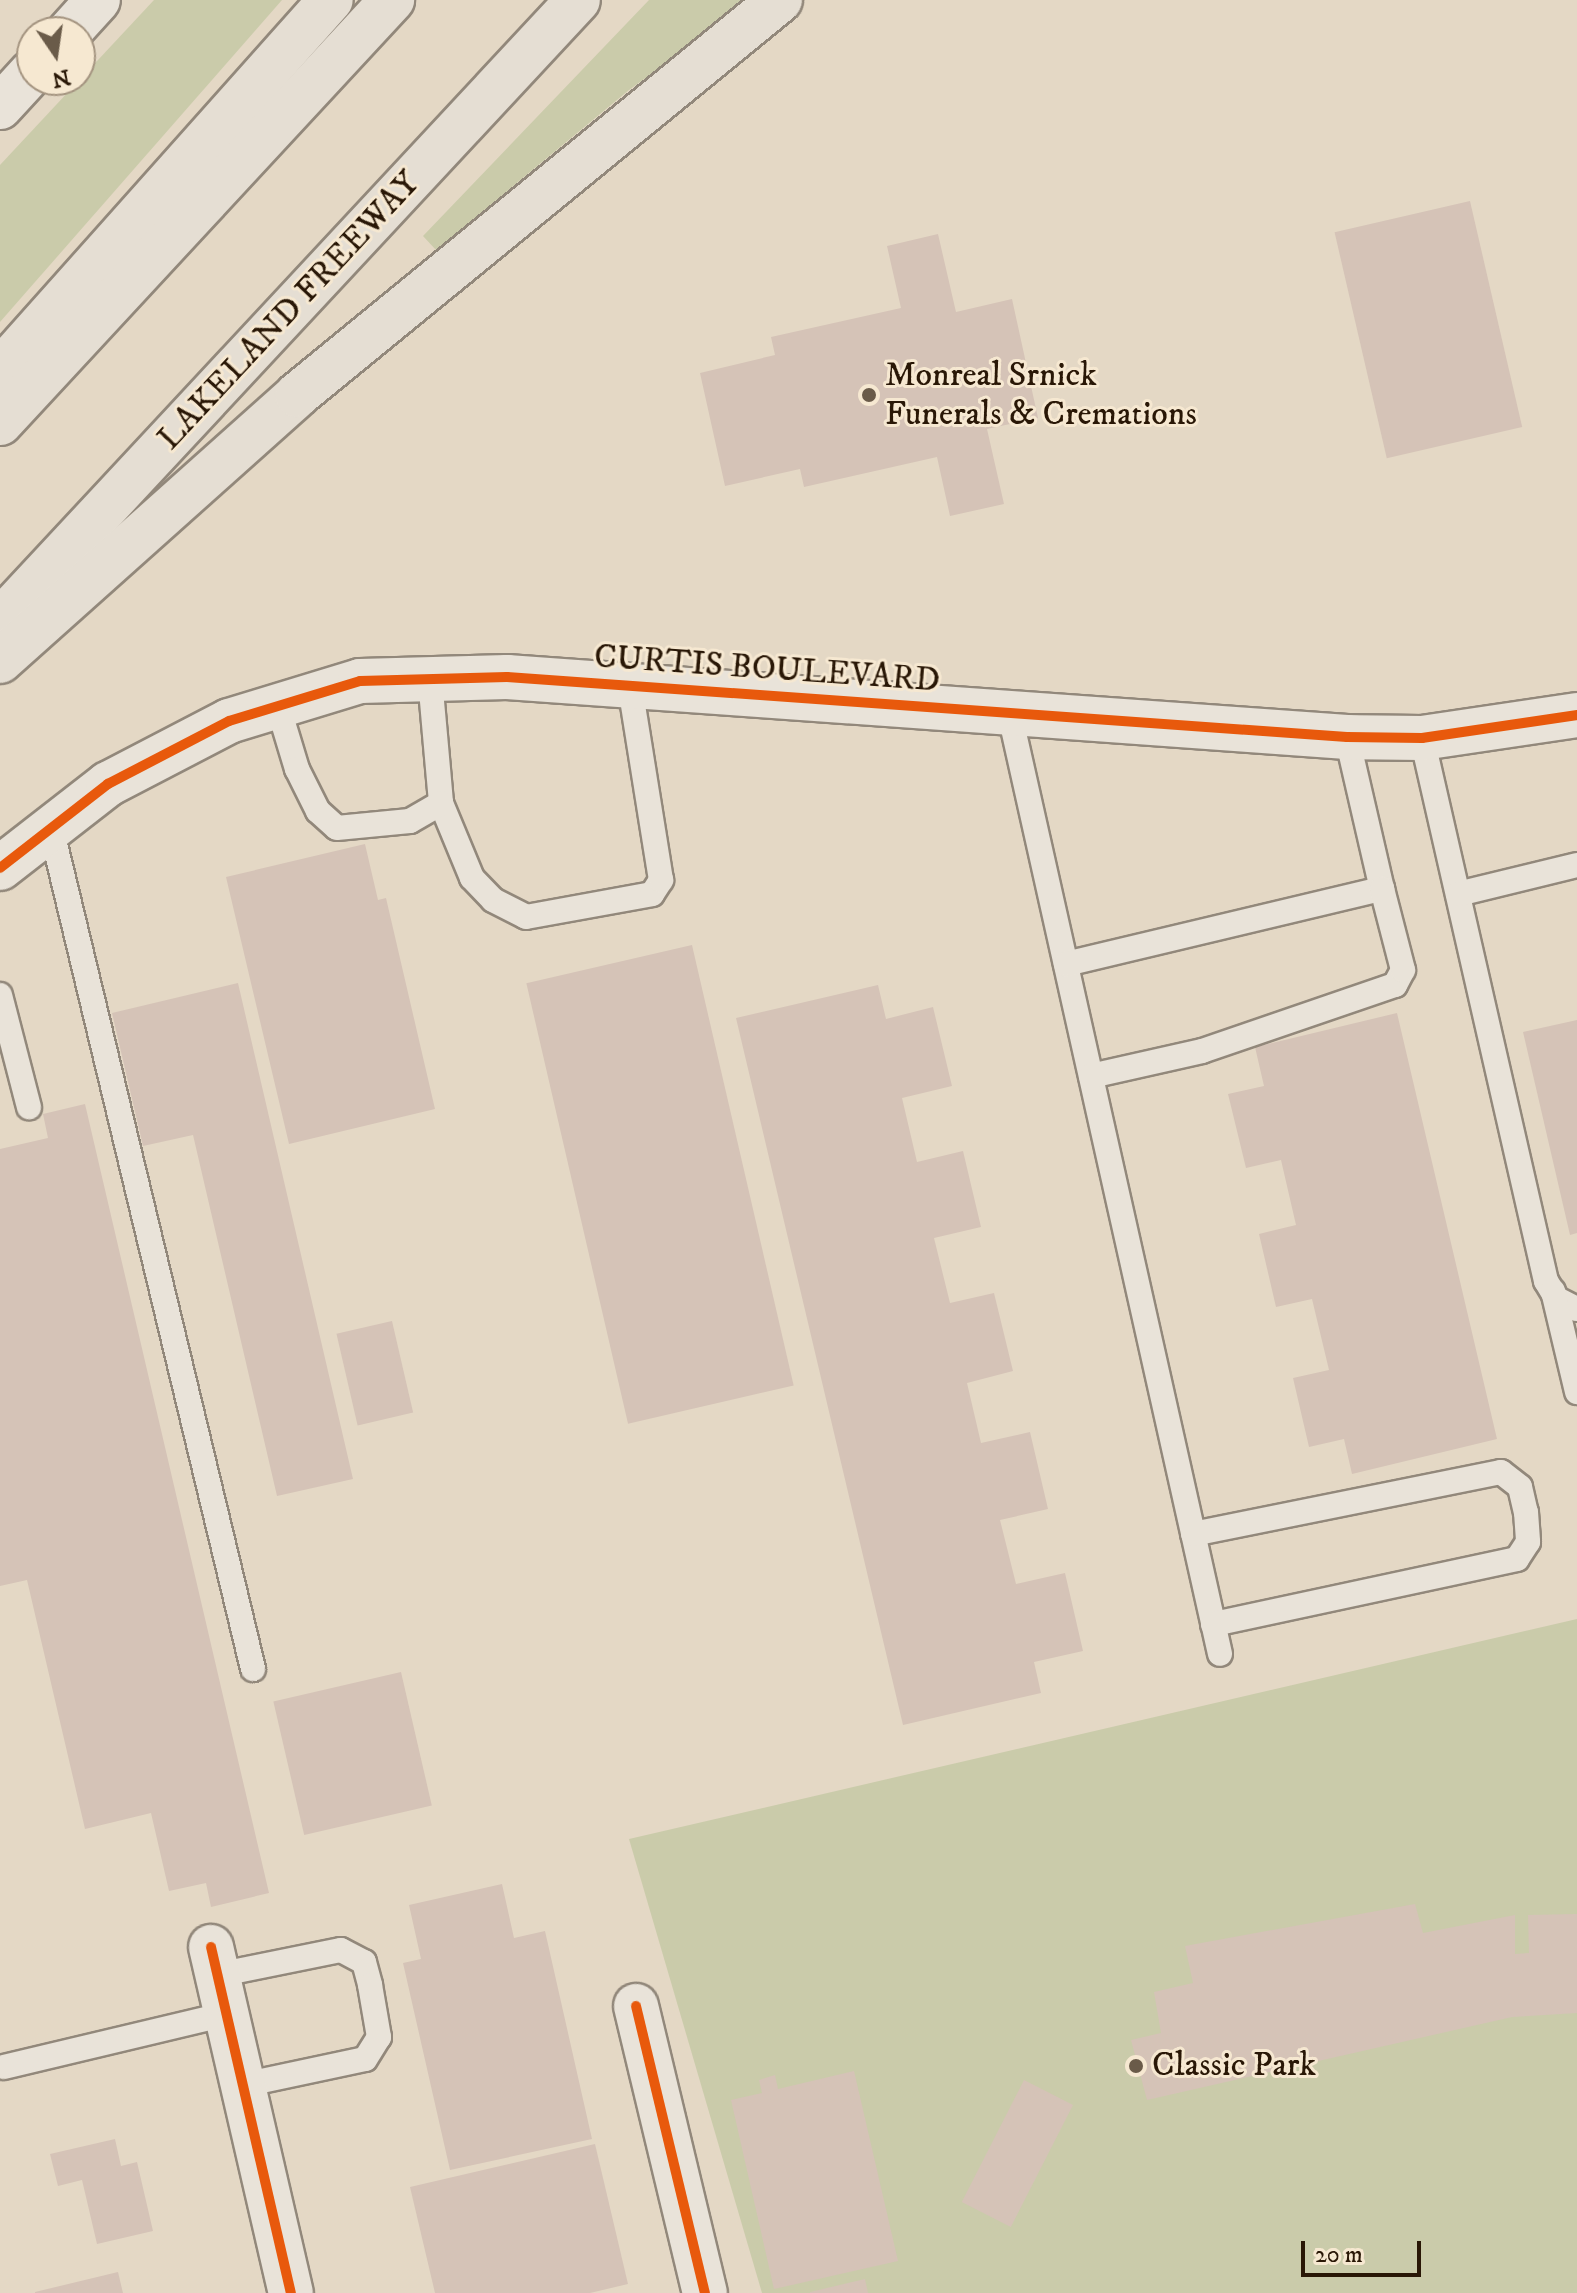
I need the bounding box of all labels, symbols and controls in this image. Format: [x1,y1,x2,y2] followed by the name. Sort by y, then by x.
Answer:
[16,16,96,96] north arrow
[49,63,73,93] text: N
[149,163,429,459] street label: LAKELAND FREEWAY
[885,355,1197,434] place label: Monreal Srnick Funerals & Cremations
[860,386,878,404] marker: Monreal Srnick Funerals & Cremations
[593,637,941,701] street label: CURTIS BOULEVARD
[1152,2046,1316,2086] place label: Classic Park
[1127,2057,1145,2075] marker: Classic Park
[1305,2225,1425,2275] scale bar
[1315,2240,1363,2270] text: 20 m

